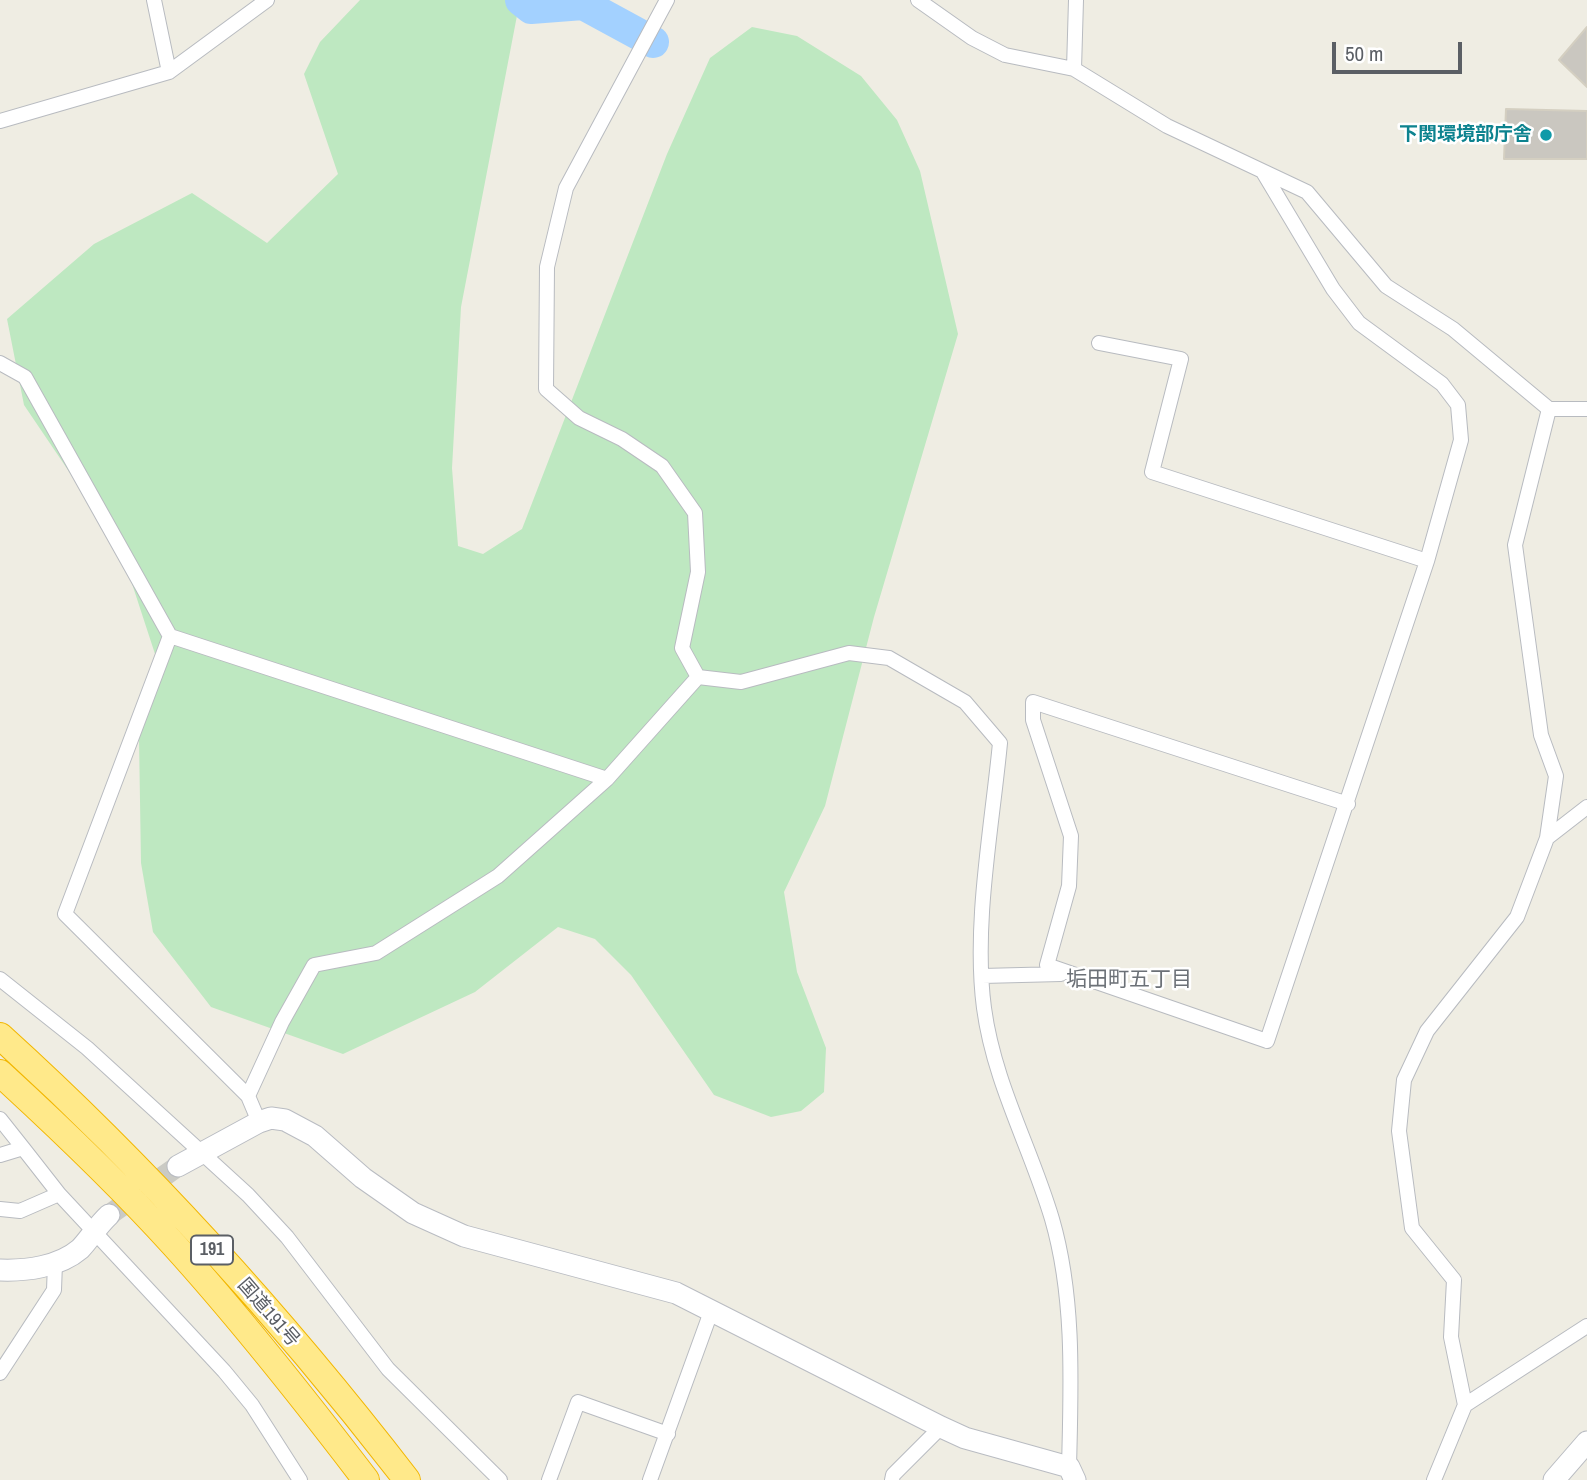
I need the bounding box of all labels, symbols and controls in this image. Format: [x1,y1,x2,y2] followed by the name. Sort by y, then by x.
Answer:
[1335,28,1464,72] scale bar
[1345,39,1383,68] text: 50 m
[1399,124,1532,146] place label: 下関環境部庁舎
[1538,127,1554,143] marker: 下関環境部庁舎
[1066,967,1192,993] district label: 垢田町五丁目
[191,1236,233,1265] road number: 191
[232,1274,304,1352] street label: 国道191号

